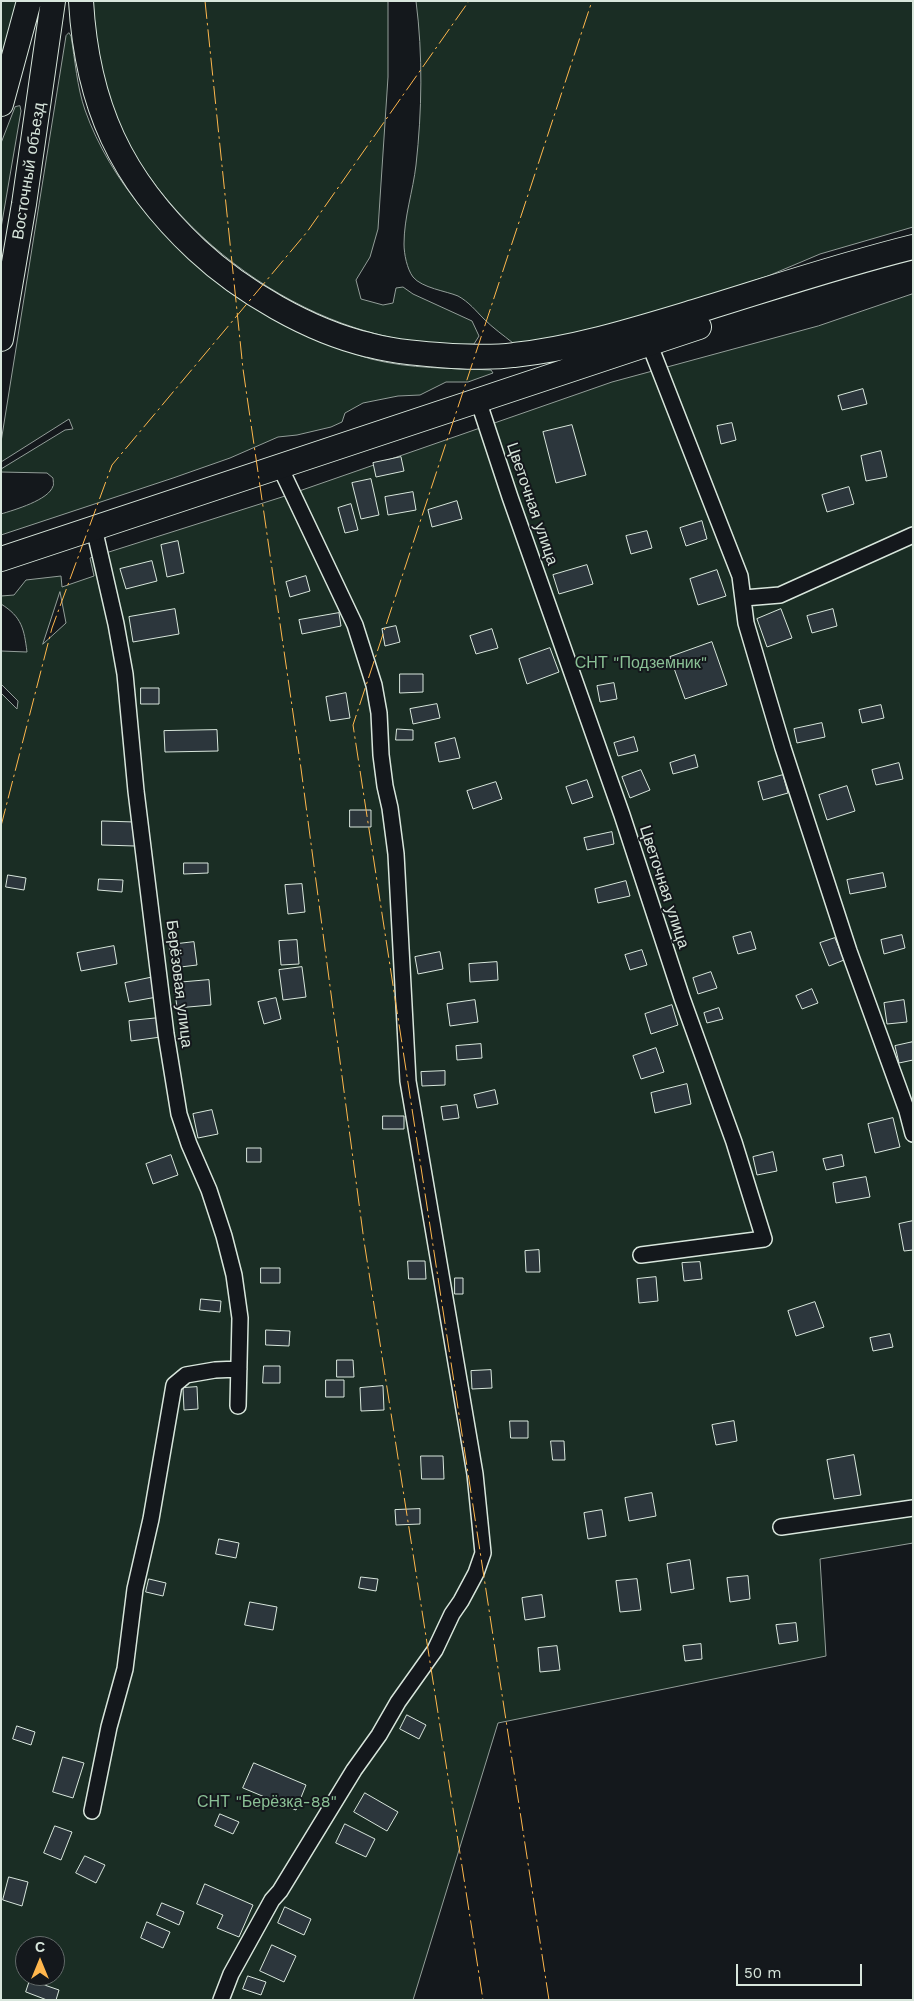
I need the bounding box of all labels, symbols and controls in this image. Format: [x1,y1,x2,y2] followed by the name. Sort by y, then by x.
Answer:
[9,101,49,241] street label: Восточный объезд
[502,440,562,568] street label: Цветочная улица
[575,653,707,673] park label: СНТ "Подземник"
[635,823,693,951] street label: Цветочная улица
[162,919,196,1049] street label: Берёзовая улица
[197,1792,337,1812] park label: СНТ "Берёзка-88"
[15,1936,65,1986] north arrow
[35,1939,45,1955] text: С
[739,1954,865,1986] scale bar
[744,1964,781,1982] text: 50 m

